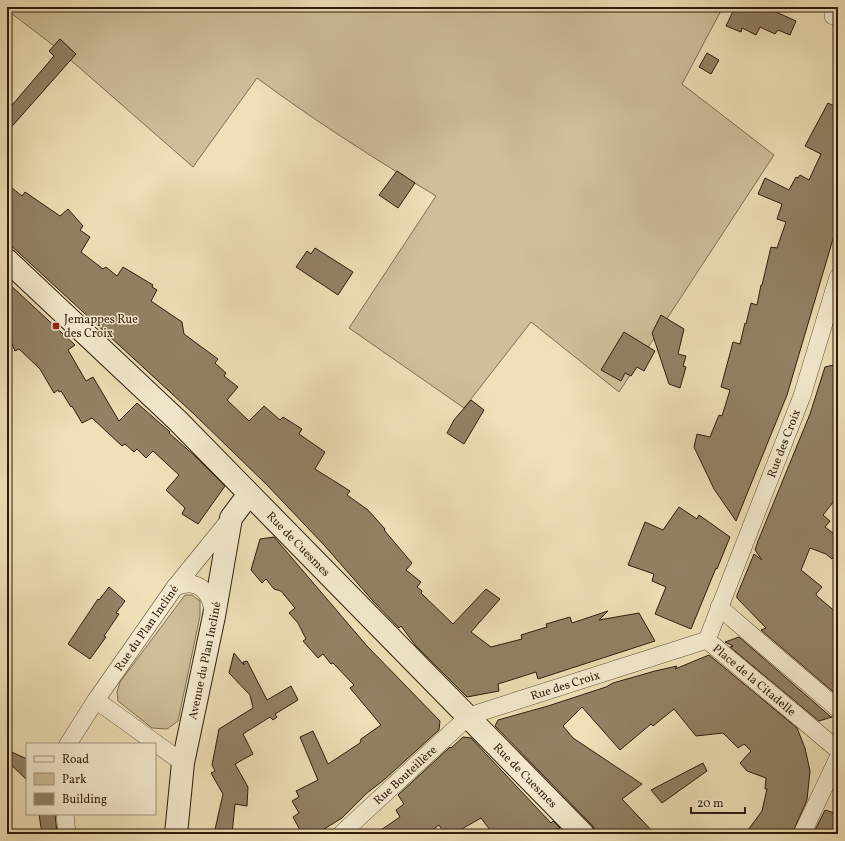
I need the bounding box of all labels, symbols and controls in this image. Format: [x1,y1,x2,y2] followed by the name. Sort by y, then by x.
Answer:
[64,312,138,342] place label: Jemappes Rue des Croix
[51,321,61,331] marker: Jemappes Rue des Croix
[764,407,805,480] street label: Rue des Croix
[262,509,333,581] street label: Rue de Cuesmes
[111,582,183,675] street label: Rue du Plan Incliné
[185,600,225,721] street label: Avenue du Plan Incliné
[709,641,799,720] street label: Place de la Citadelle
[529,668,602,705] street label: Rue des Croix
[489,740,560,812] street label: Rue de Cuesmes
[371,742,441,809] street label: Rue Bouteillère
[26,743,156,815] legend
[62,752,89,768] text: Road
[62,772,87,788] text: Park
[691,789,745,815] scale bar
[62,792,107,808] text: Building
[697,796,724,812] text: 20 m

